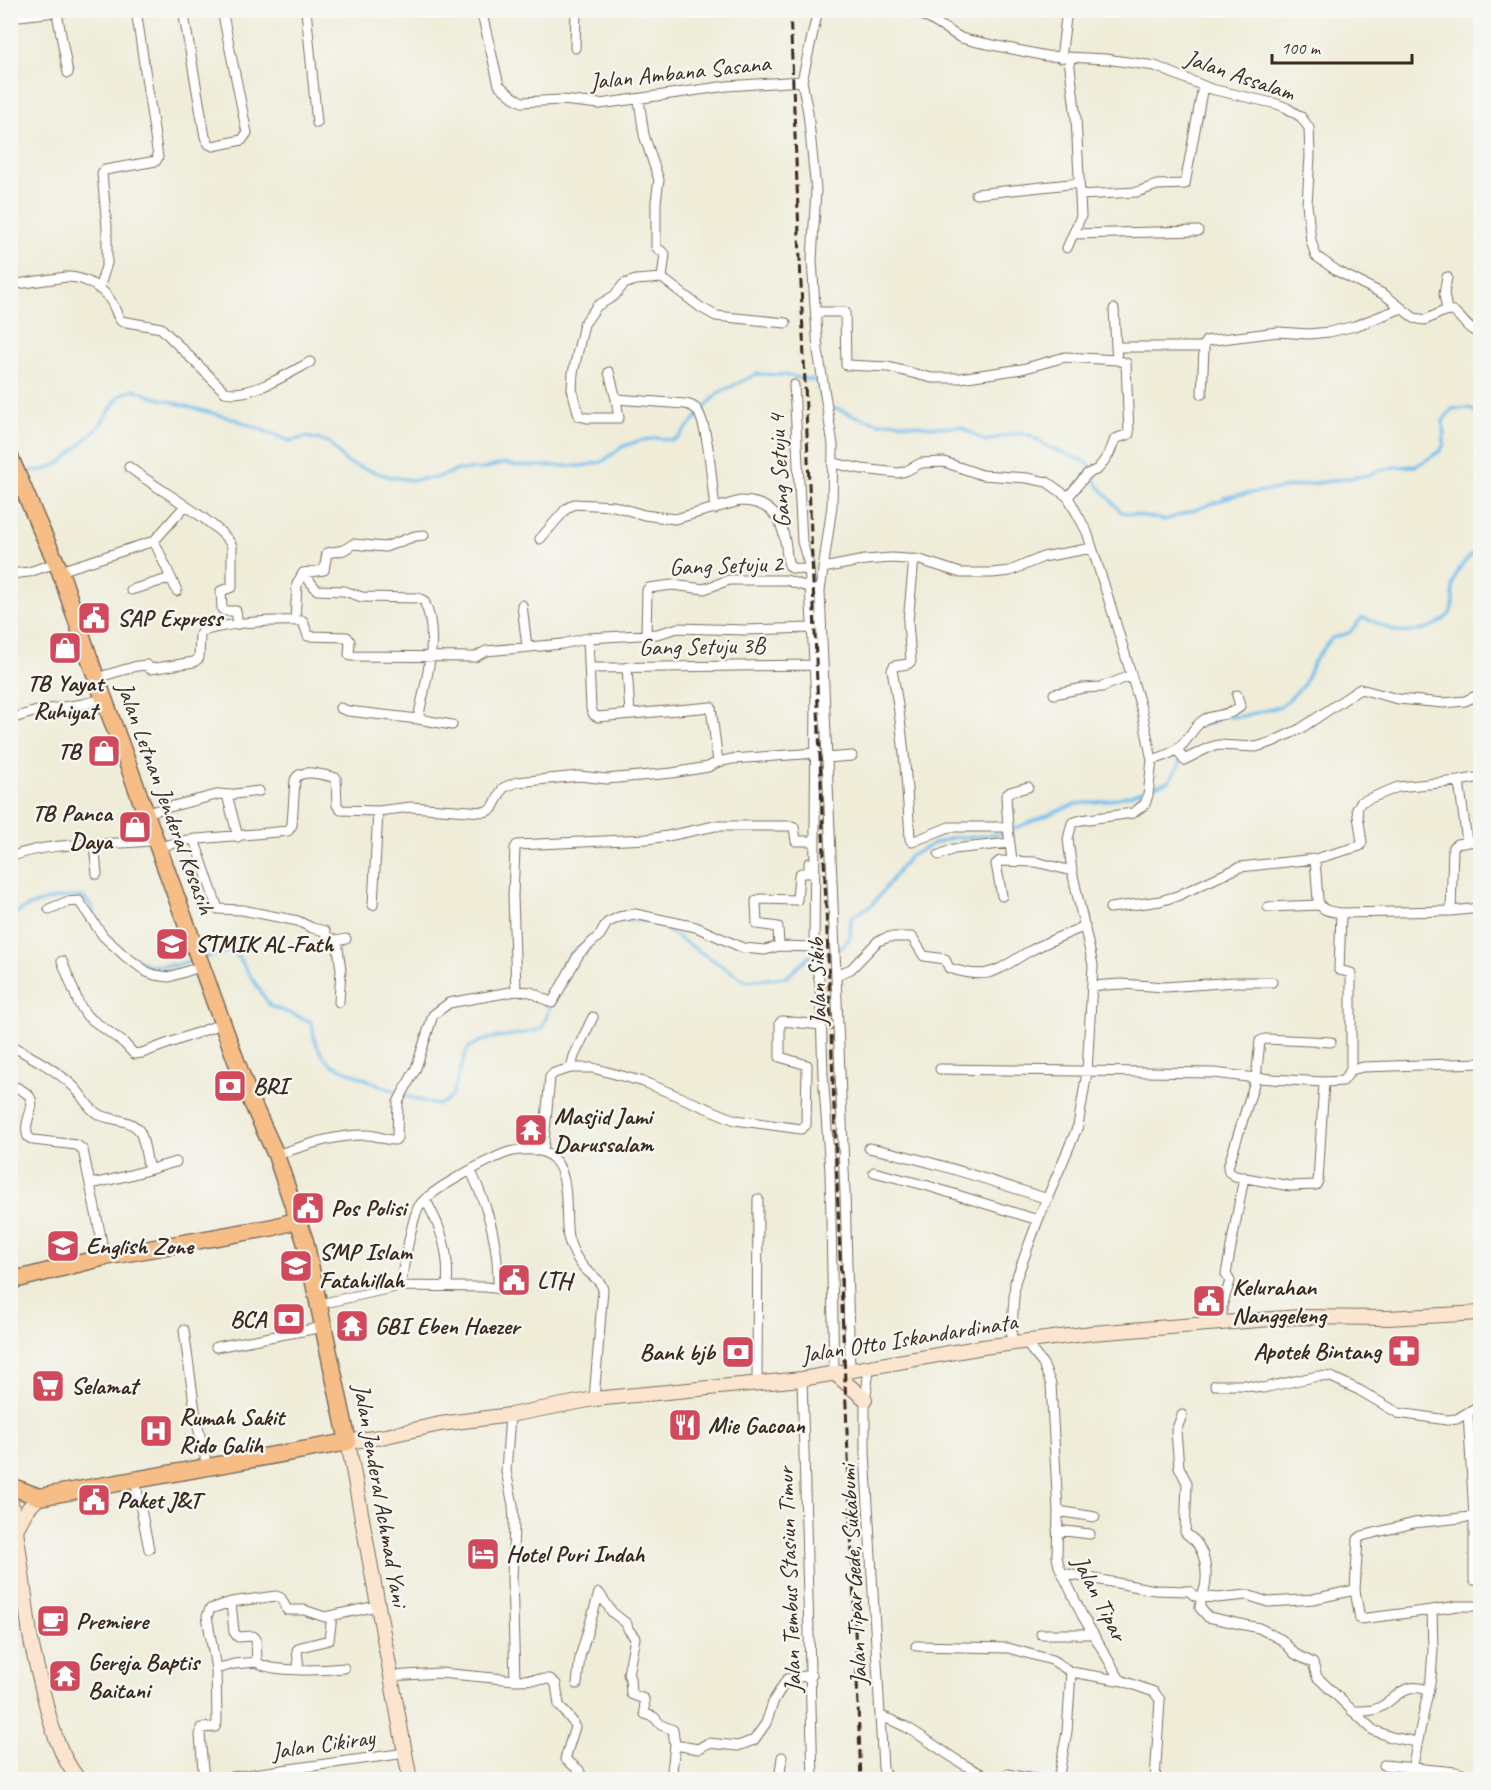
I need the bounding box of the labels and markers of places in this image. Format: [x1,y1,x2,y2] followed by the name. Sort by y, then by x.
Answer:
[76,600,112,636] public building icon: SAP Express
[117,603,225,633] place label: SAP Express
[47,630,83,666] shop icon: TB Yayat Ruhiyat
[27,668,106,726] place label: TB Yayat Ruhiyat
[86,733,122,769] shop icon: TB
[58,736,83,766] place label: TB
[32,798,114,856] place label: TB Panca Daya
[117,809,153,845] shop icon: TB Panca Daya
[154,926,190,962] school or university icon: STMIK AL-Fath
[195,929,334,959] place label: STMIK AL-Fath
[212,1068,248,1104] bank icon: BRI
[253,1071,293,1101] place label: BRI
[554,1101,655,1159] place label: Masjid Jami Darussalam
[513,1112,549,1148] temple icon: Masjid Jami Darussalam
[290,1190,326,1226] public building icon: Pos Polisi
[331,1193,409,1223] place label: Pos Polisi
[45,1228,81,1264] school or university icon: English Zone
[86,1231,195,1261] place label: English Zone
[319,1237,413,1295] place label: SMP Islam Fatahillah
[278,1248,314,1284] school or university icon: SMP Islam Fatahillah
[496,1262,532,1298] public building icon: LTH
[537,1265,575,1295] place label: LTH
[1232,1272,1328,1330] place label: Kelurahan Nanggeleng
[1191,1283,1227,1319] public building icon: Kelurahan Nanggeleng
[271,1301,307,1337] bank icon: BCA
[230,1304,268,1334] place label: BCA
[334,1308,370,1344] temple icon: GBI Eben Haezer
[375,1311,522,1341] place label: GBI Eben Haezer
[1386,1333,1422,1369] pharmacy icon: Apotek Bintang
[720,1334,756,1370] bank icon: Bank bjb
[1254,1336,1383,1366] place label: Apotek Bintang
[640,1337,716,1367] place label: Bank bjb
[30,1368,66,1404] supermarket icon: Selamat
[71,1371,142,1401] place label: Selamat
[179,1402,287,1460] place label: Rumah Sakit Rido Galih
[667,1407,703,1443] restaurant icon: Mie Gacoan
[708,1410,806,1440] place label: Mie Gacoan
[138,1413,174,1449] hospital icon: Rumah Sakit Rido Galih
[76,1482,112,1518] public building icon: Paket J&T
[117,1485,206,1515] place label: Paket J&T
[465,1536,501,1572] hotel icon: Hotel Puri Indah
[506,1539,645,1569] place label: Hotel Puri Indah
[35,1603,71,1639] cafe icon: Premiere
[76,1606,150,1636] place label: Premiere
[88,1647,201,1705] place label: Gereja Baptis Baitani
[47,1658,83,1694] temple icon: Gereja Baptis Baitani

